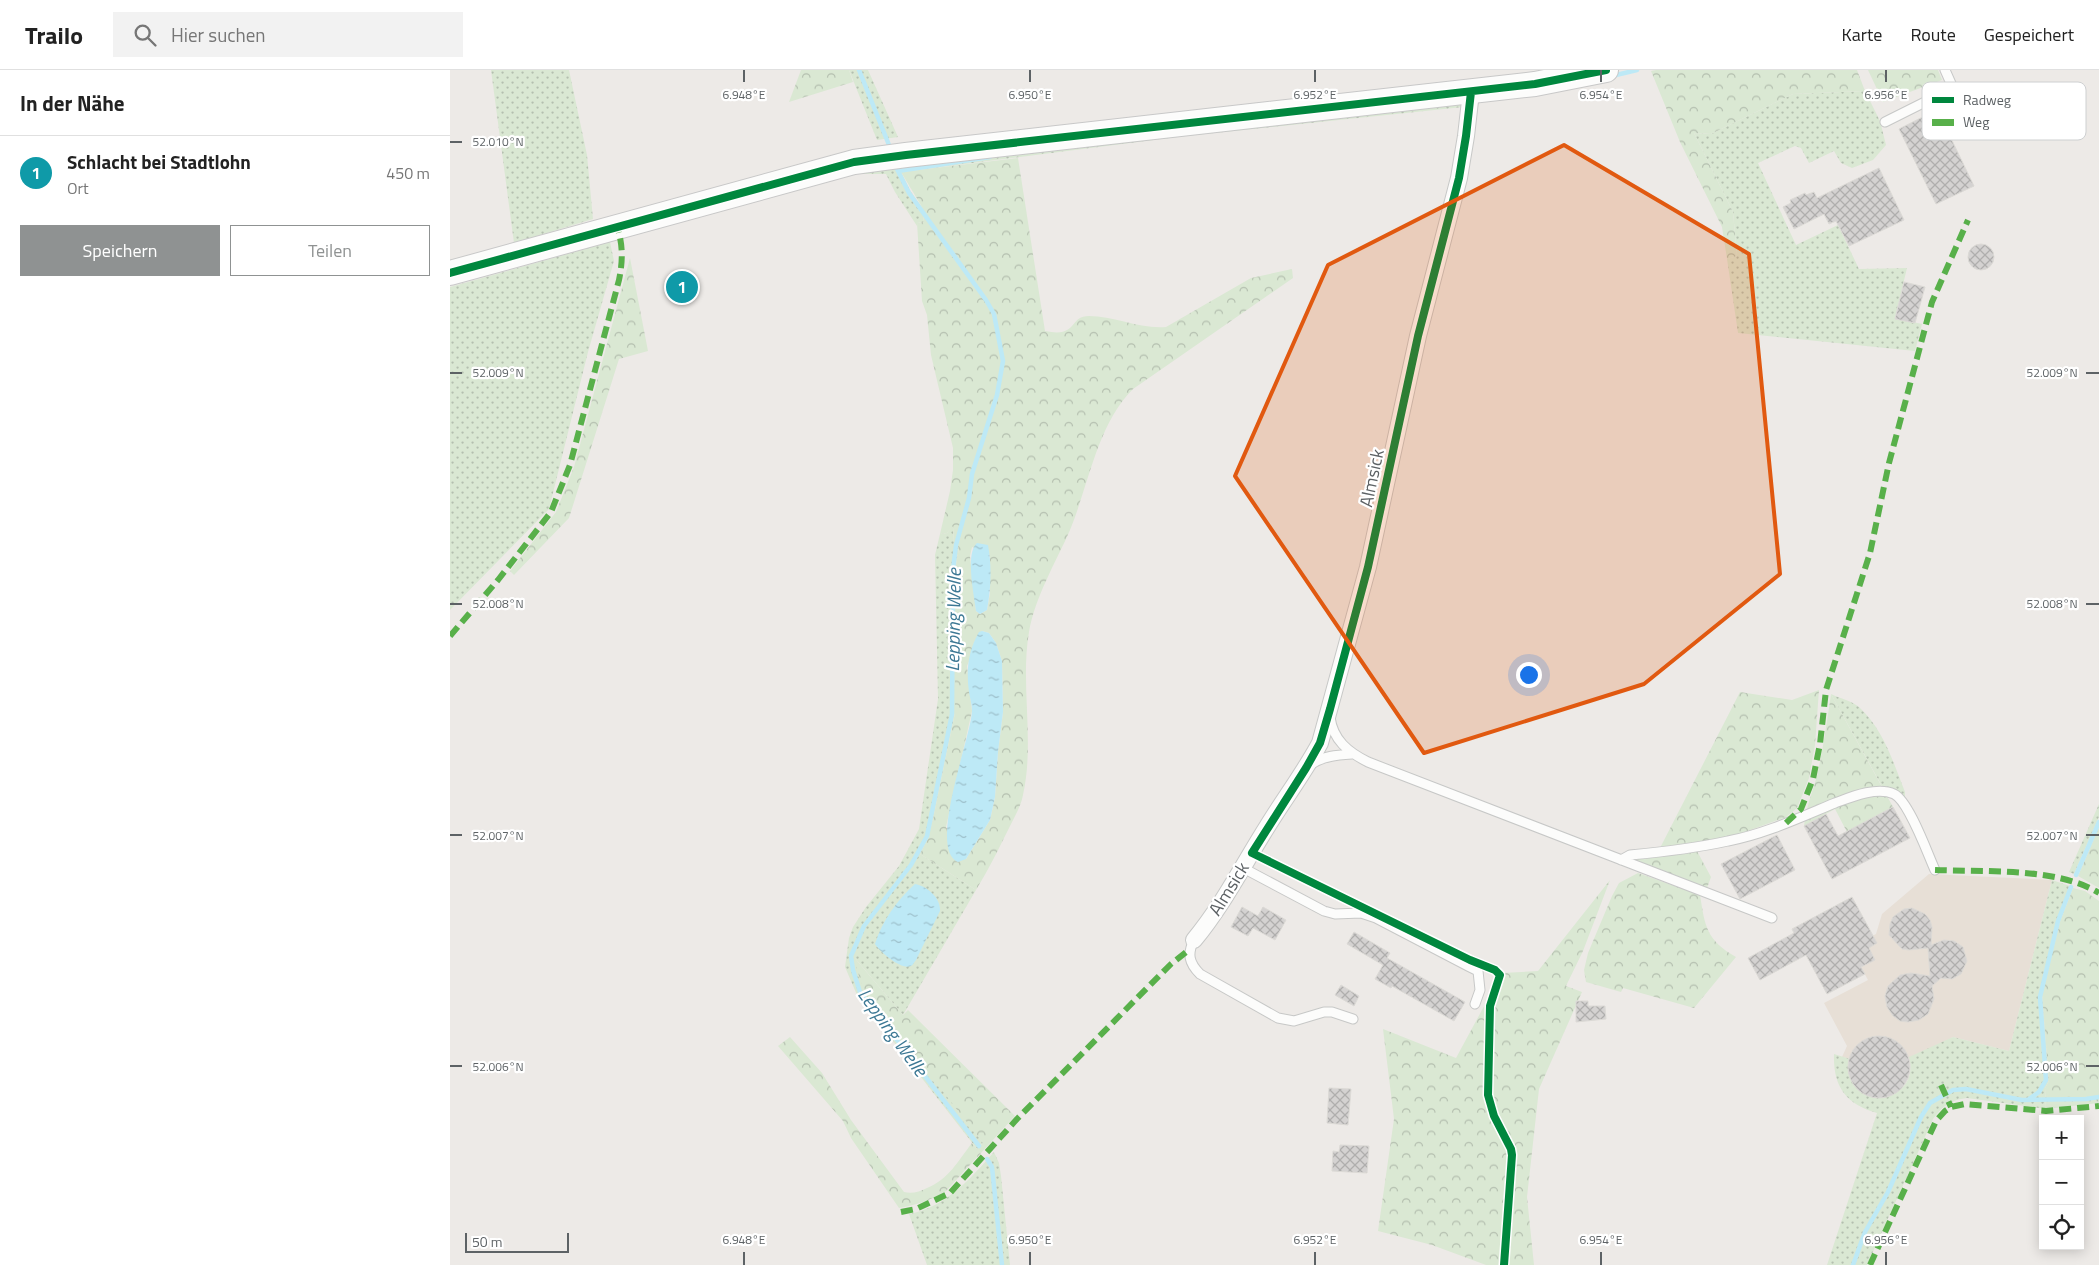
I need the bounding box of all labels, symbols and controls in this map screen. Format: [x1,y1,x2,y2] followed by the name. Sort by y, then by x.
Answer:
[113,12,463,57] search box
[25,17,83,53] text: Trailo
[171,20,266,49] text: Hier suchen
[131,21,159,49] icon: search
[1841,21,1882,48] text: Karte
[1910,21,1956,48] text: Route
[1984,21,2074,48] text: Gespeichert
[1922,82,2086,140] legend
[723,85,766,104] text: 6.948°E
[1009,85,1052,104] text: 6.950°E
[1294,85,1337,104] text: 6.952°E
[1580,85,1623,104] text: 6.954°E
[1865,85,1908,104] text: 6.956°E
[20,87,125,119] text: In der Nähe
[1963,89,2011,110] text: Radweg
[1963,111,1989,132] text: Weg
[472,132,524,151] text: 52.010°N
[67,147,251,176] text: Schlacht bei Stadtlohn
[32,161,40,185] text: 1
[386,161,430,185] text: 450 m
[67,176,89,200] text: Ort
[20,225,220,276] button: Speichern
[230,225,430,276] button: Teilen
[666,268,698,306] pin: 1
[472,363,524,382] text: 52.009°N
[2026,363,2078,382] text: 52.009°N
[1352,446,1391,509] street label: Almsick
[937,567,968,672] water label: Lepping Welle
[472,594,524,613] text: 52.008°N
[2026,594,2078,613] text: 52.008°N
[1516,662,1542,688] your location
[472,826,524,845] text: 52.007°N
[2026,826,2078,845] text: 52.007°N
[1202,856,1256,921] street label: Almsick
[851,981,936,1083] water label: Lepping Welle
[472,1057,524,1076] text: 52.006°N
[2026,1057,2078,1076] text: 52.006°N
[2039,1115,2084,1250] map controls
[2039,1115,2084,1160] button: +
[2039,1160,2084,1205] button: −
[2039,1205,2084,1250] button: locate
[465,1230,569,1253] scale bar
[723,1230,766,1249] text: 6.948°E
[1009,1230,1052,1249] text: 6.950°E
[1294,1230,1337,1249] text: 6.952°E
[1580,1230,1623,1249] text: 6.954°E
[1865,1230,1908,1249] text: 6.956°E
[472,1231,502,1252] text: 50 m

